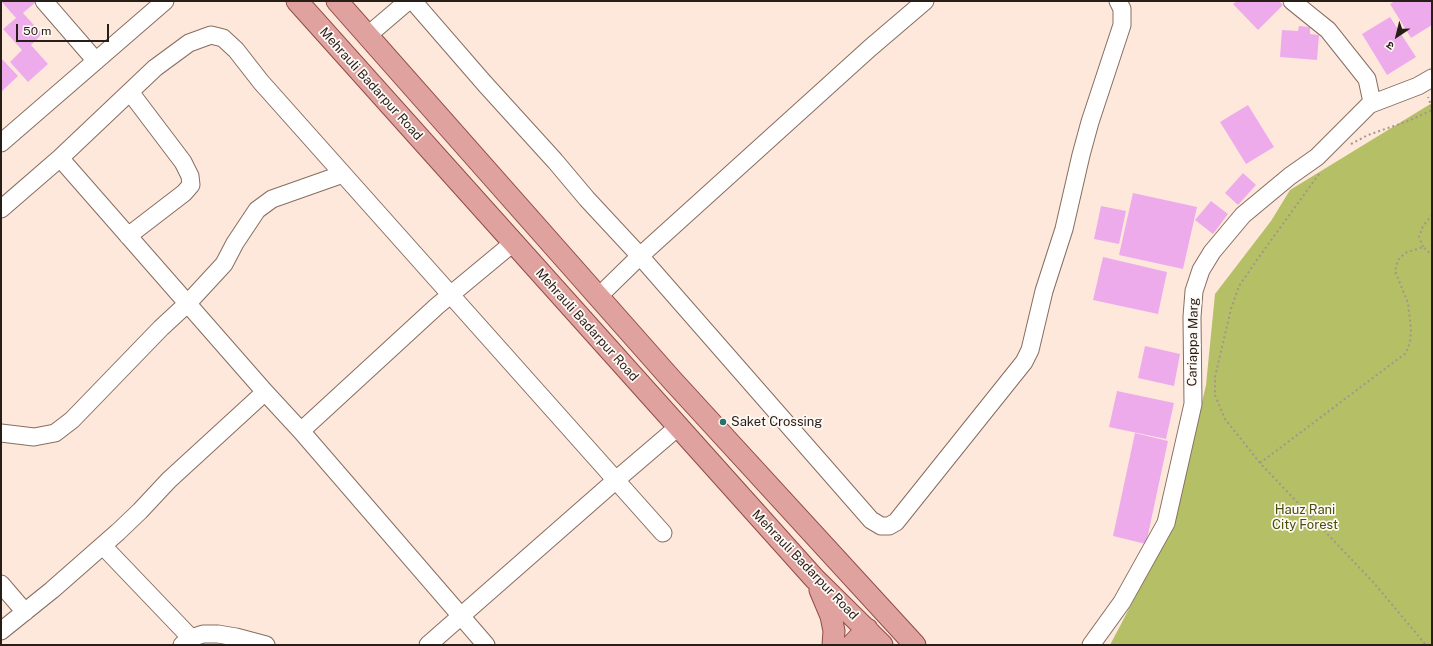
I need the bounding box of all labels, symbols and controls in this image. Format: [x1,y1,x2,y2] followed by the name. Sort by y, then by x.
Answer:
[18,16,111,42] scale bar
[1377,16,1417,56] north arrow
[23,24,51,38] text: 50 m
[316,24,426,144] street label: Mehrauli Badarpur Road
[1384,39,1396,53] text: उ
[532,265,642,385] street label: Mehrauli Badarpur Road
[1184,297,1202,387] street label: Cariappa Marg
[731,414,822,430] place label: Saket Crossing
[718,417,728,427] marker: Saket Crossing
[1272,502,1338,533] park label: Hauz Rani City Forest
[749,507,861,623] street label: Mehrauli Badarpur Road

